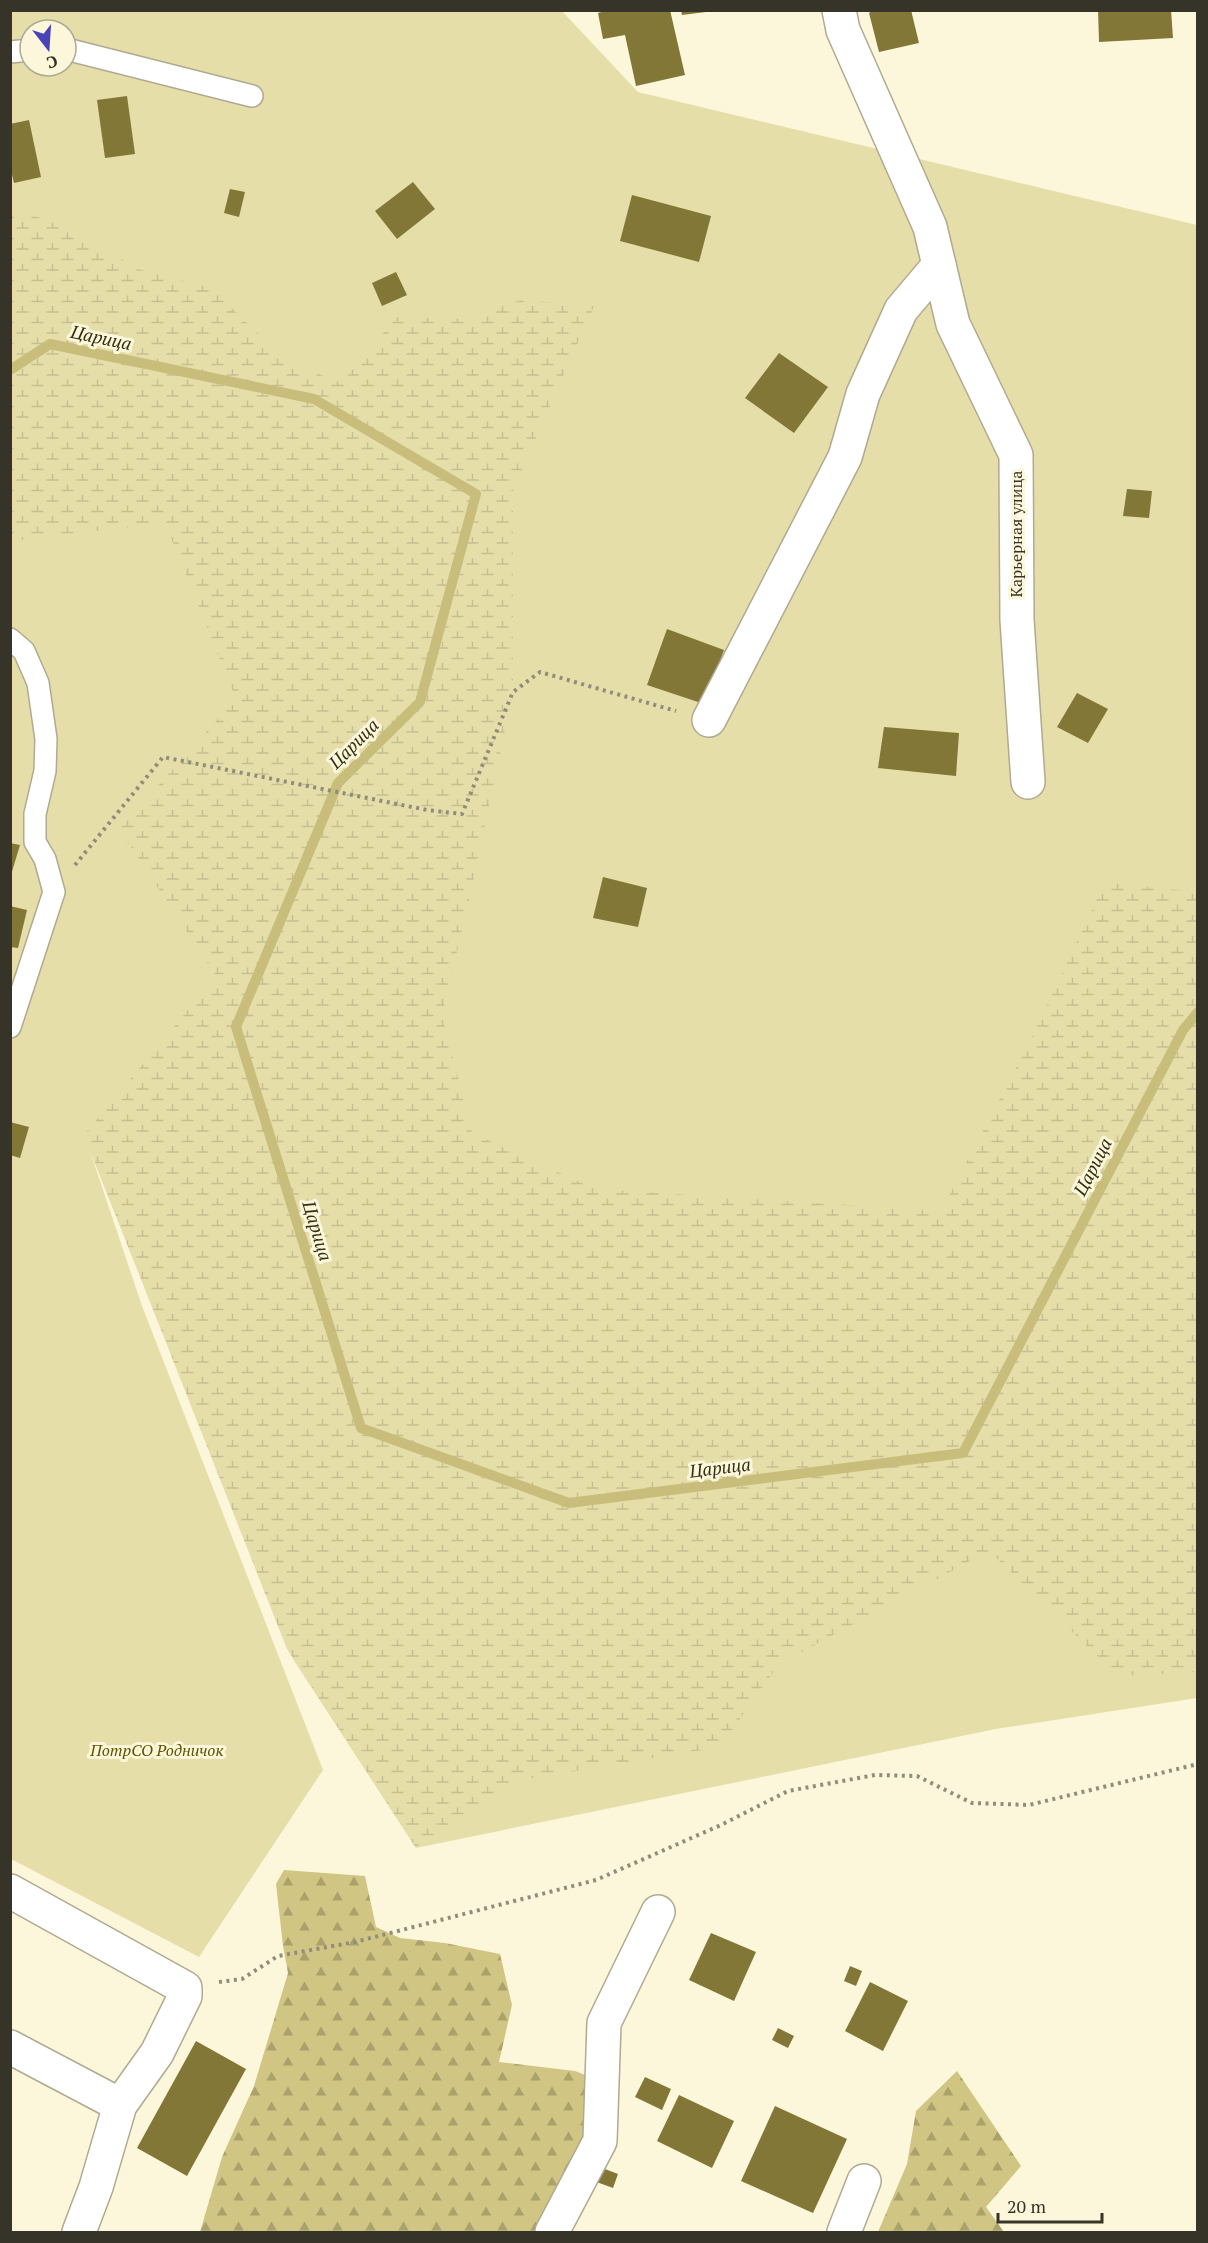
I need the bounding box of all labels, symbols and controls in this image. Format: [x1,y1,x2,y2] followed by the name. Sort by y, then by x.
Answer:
[18,18,78,78] north arrow
[44,50,61,74] text: С
[68,319,134,355] water label: Царица
[1005,471,1027,597] street label: Карьерная улица
[322,713,384,774] water label: Царица
[1067,1134,1117,1200] water label: Царица
[297,1197,338,1264] water label: Царица
[687,1451,752,1483] water label: Царица
[89,1739,224,1761] park label: ПотрСО Родничок
[998,2186,1102,2224] scale bar
[1007,2194,1047,2218] text: 20 m

